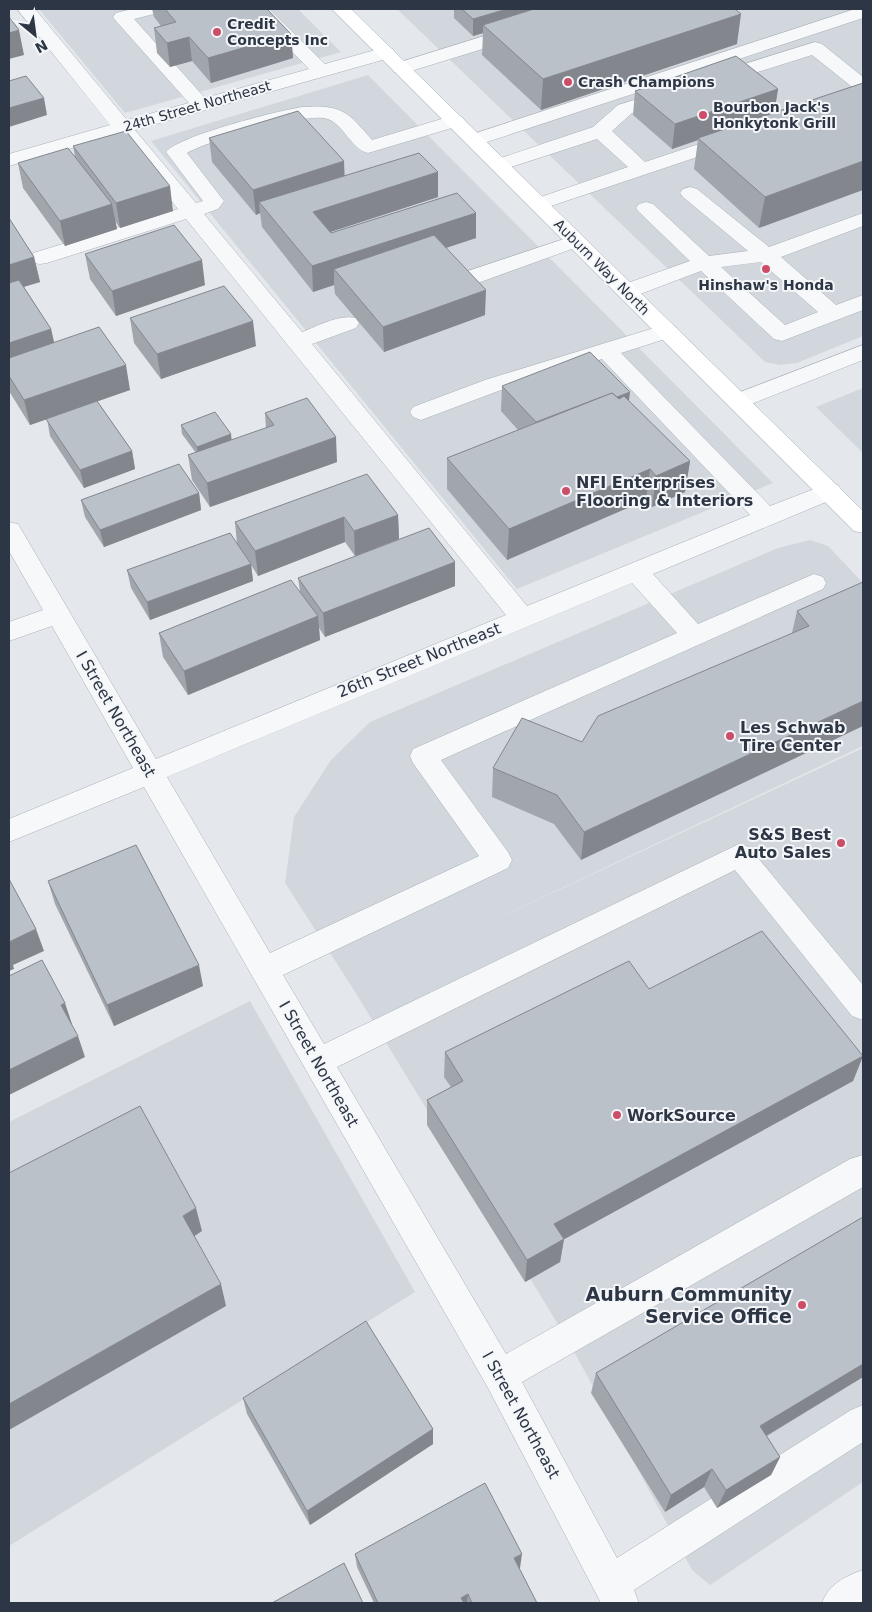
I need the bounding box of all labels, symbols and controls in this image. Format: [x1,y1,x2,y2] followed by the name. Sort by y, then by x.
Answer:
[10,10,60,60] north arrow
[227,16,328,48] place label: Credit Concepts Inc
[211,26,223,38] marker: Credit Concepts Inc
[32,37,50,56] text: N
[578,74,715,90] place label: Crash Champions
[562,76,574,88] marker: Crash Champions
[121,77,273,135] street label: 24th Street Northeast
[713,99,836,131] place label: Bourbon Jack's Honkytonk Grill
[697,109,709,121] marker: Bourbon Jack's Honkytonk Grill
[551,216,653,318] street label: Auburn Way North
[760,263,772,275] marker: Hinshaw's Honda
[698,277,834,293] place label: Hinshaw's Honda
[576,473,753,510] place label: NFI Enterprises Flooring & Interiors
[560,485,572,497] marker: NFI Enterprises Flooring & Interiors
[335,618,503,702] street label: 26th Street Northeast
[72,648,160,780] street label: I Street Northeast
[740,718,846,755] place label: Les Schwab Tire Center
[724,730,736,742] marker: Les Schwab Tire Center
[735,825,831,862] place label: S&S Best Auto Sales
[835,837,847,849] marker: S&S Best Auto Sales
[275,998,363,1130] street label: I Street Northeast
[627,1106,736,1125] place label: WorkSource
[611,1109,623,1121] marker: WorkSource
[586,1283,793,1327] place label: Auburn Community Service Office
[796,1299,808,1311] marker: Auburn Community Service Office
[478,1348,564,1482] street label: I Street Northeast

